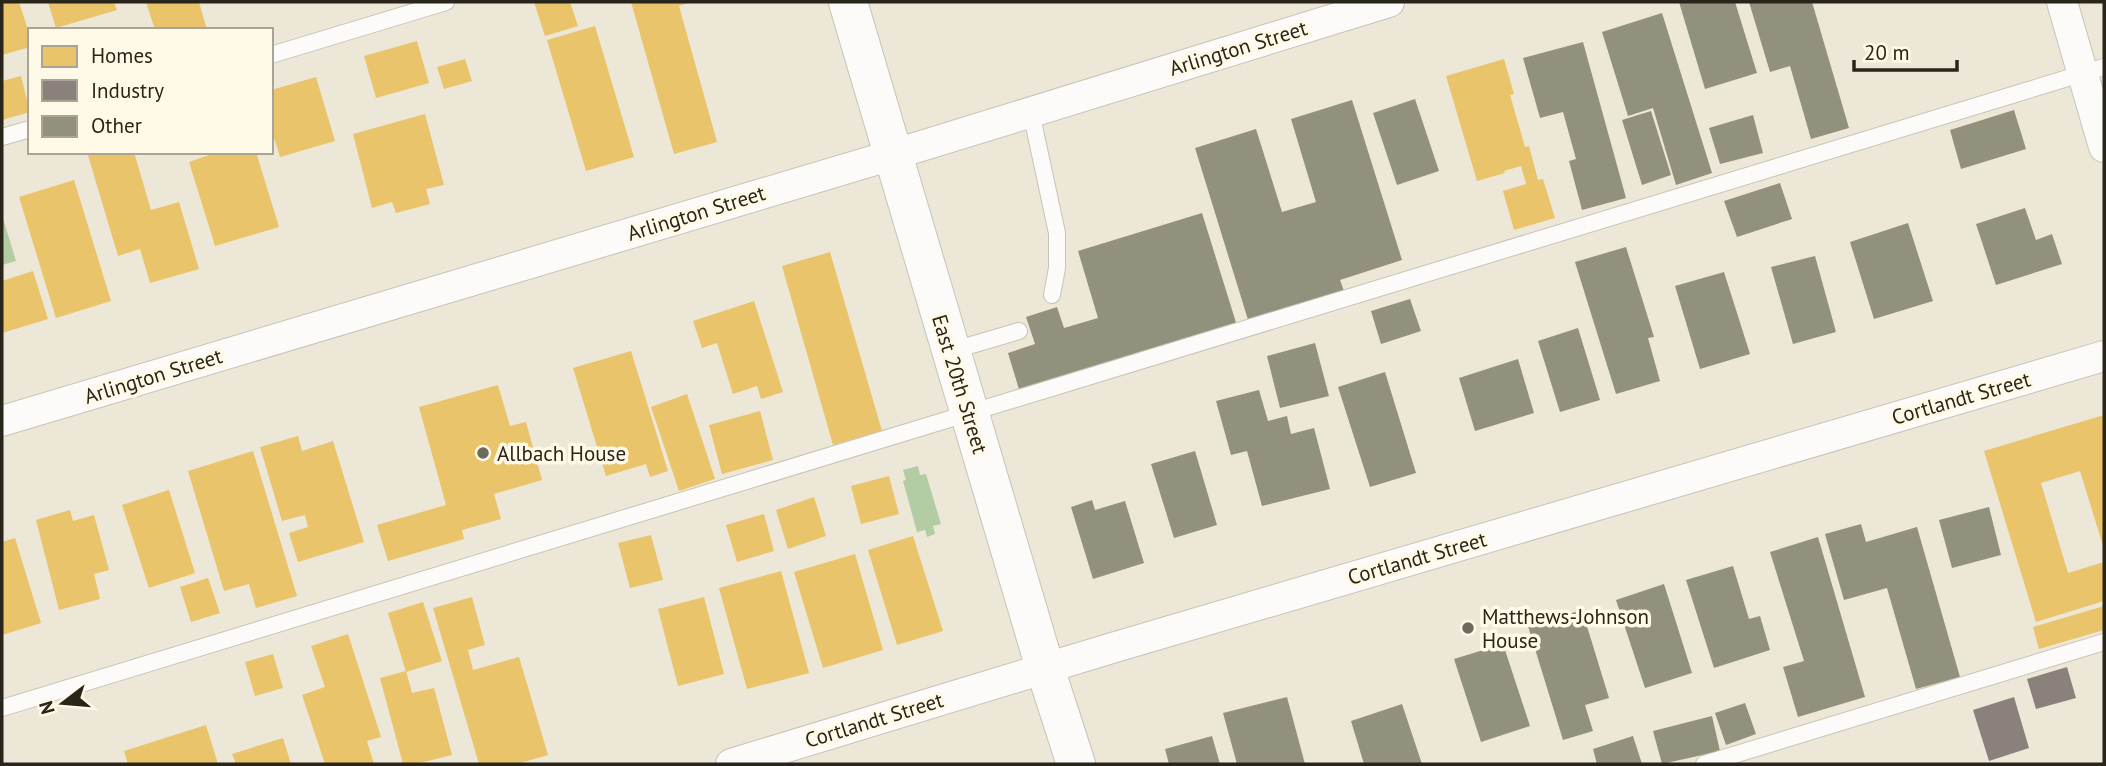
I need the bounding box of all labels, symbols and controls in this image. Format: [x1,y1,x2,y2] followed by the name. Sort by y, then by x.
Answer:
[1166,14,1310,82] street label: Arlington Street
[28,28,273,154] legend
[1854,28,1957,72] scale bar
[1864,39,1910,66] text: 20 m
[91,42,153,69] text: Homes
[91,77,164,104] text: Industry
[91,112,142,139] text: Other
[624,179,768,247] street label: Arlington Street
[926,311,994,457] street label: East 20th Street
[81,342,225,410] street label: Arlington Street
[1889,365,2033,431] street label: Cortlandt Street
[497,440,626,467] place label: Allbach House
[475,445,491,461] marker: Allbach House
[1345,525,1489,591] street label: Cortlandt Street
[1482,603,1649,654] place label: Matthews-Johnson House
[1460,620,1476,636] marker: Matthews-Johnson House
[28,668,98,738] north arrow
[802,686,946,754] street label: Cortlandt Street
[33,698,60,717] text: N

